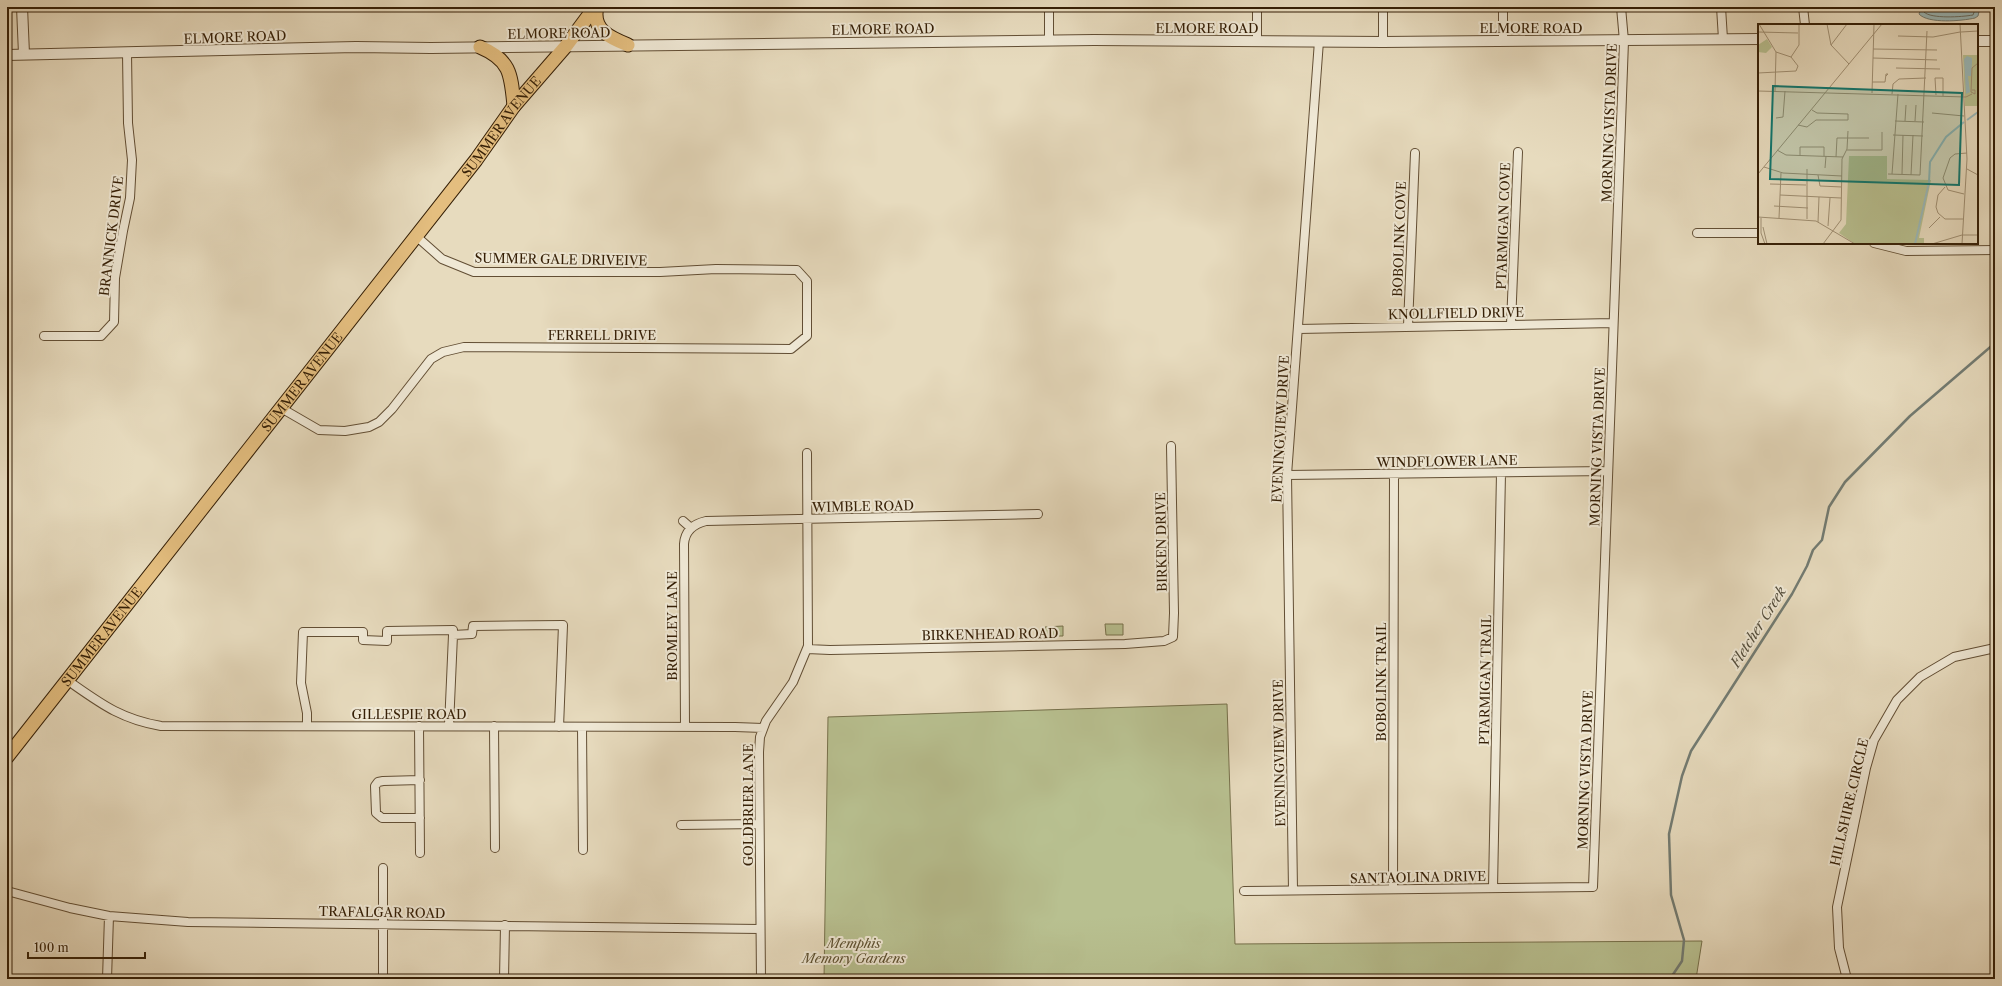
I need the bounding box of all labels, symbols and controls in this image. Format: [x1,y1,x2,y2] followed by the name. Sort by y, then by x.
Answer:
[831,20,935,38] street label: ELMORE ROAD
[1156,20,1259,36] street label: ELMORE ROAD
[1480,20,1583,36] street label: ELMORE ROAD
[507,24,611,42] street label: ELMORE ROAD
[1758,24,1978,244] inset map
[183,27,287,47] street label: ELMORE ROAD
[1598,43,1620,203] street label: MORNING VISTA DRIVE
[458,73,544,180] street label: SUMMER AVENUE
[1493,162,1513,290] street label: PTARMIGAN COVE
[96,175,126,297] street label: BRANNICK DRIVE
[1389,181,1409,297] street label: BOBOLINK COVE
[475,249,648,269] street label: SUMMER GALE DRIVEIVE
[1388,304,1524,322] street label: KNOLLFIELD DRIVE
[548,327,656,343] street label: FERRELL DRIVE
[258,329,346,435] street label: SUMMER AVENUE
[1268,355,1292,503] street label: EVENINGVIEW DRIVE
[1586,367,1608,527] street label: MORNING VISTA DRIVE
[1375,452,1518,470] street label: WINDFLOWER LANE
[1152,492,1170,592] street label: BIRKEN DRIVE
[811,497,914,515] street label: WIMBLE ROAD
[664,571,680,681] street label: BROMLEY LANE
[1725,583,1790,672] water label: Fletcher Creek
[58,584,145,689] street label: SUMMER AVENUE
[1476,614,1494,745] street label: PTARMIGAN TRAIL
[1373,622,1389,741] street label: BOBOLINK TRAIL
[921,625,1059,643] street label: BIRKENHEAD ROAD
[1270,679,1288,827] street label: EVENINGVIEW DRIVE
[1574,690,1596,850] street label: MORNING VISTA DRIVE
[352,706,466,722] street label: GILLESPIE ROAD
[1827,737,1871,867] street label: HILLSHIRE CIRCLE
[740,744,756,866] street label: GOLDBRIER LANE
[1350,868,1486,886] street label: SANTAOLINA DRIVE
[318,903,446,921] street label: TRAFALGAR ROAD
[28,934,145,960] scale bar
[800,935,906,966] park label: Memphis Memory Gardens
[34,940,69,955] text: 100 m

